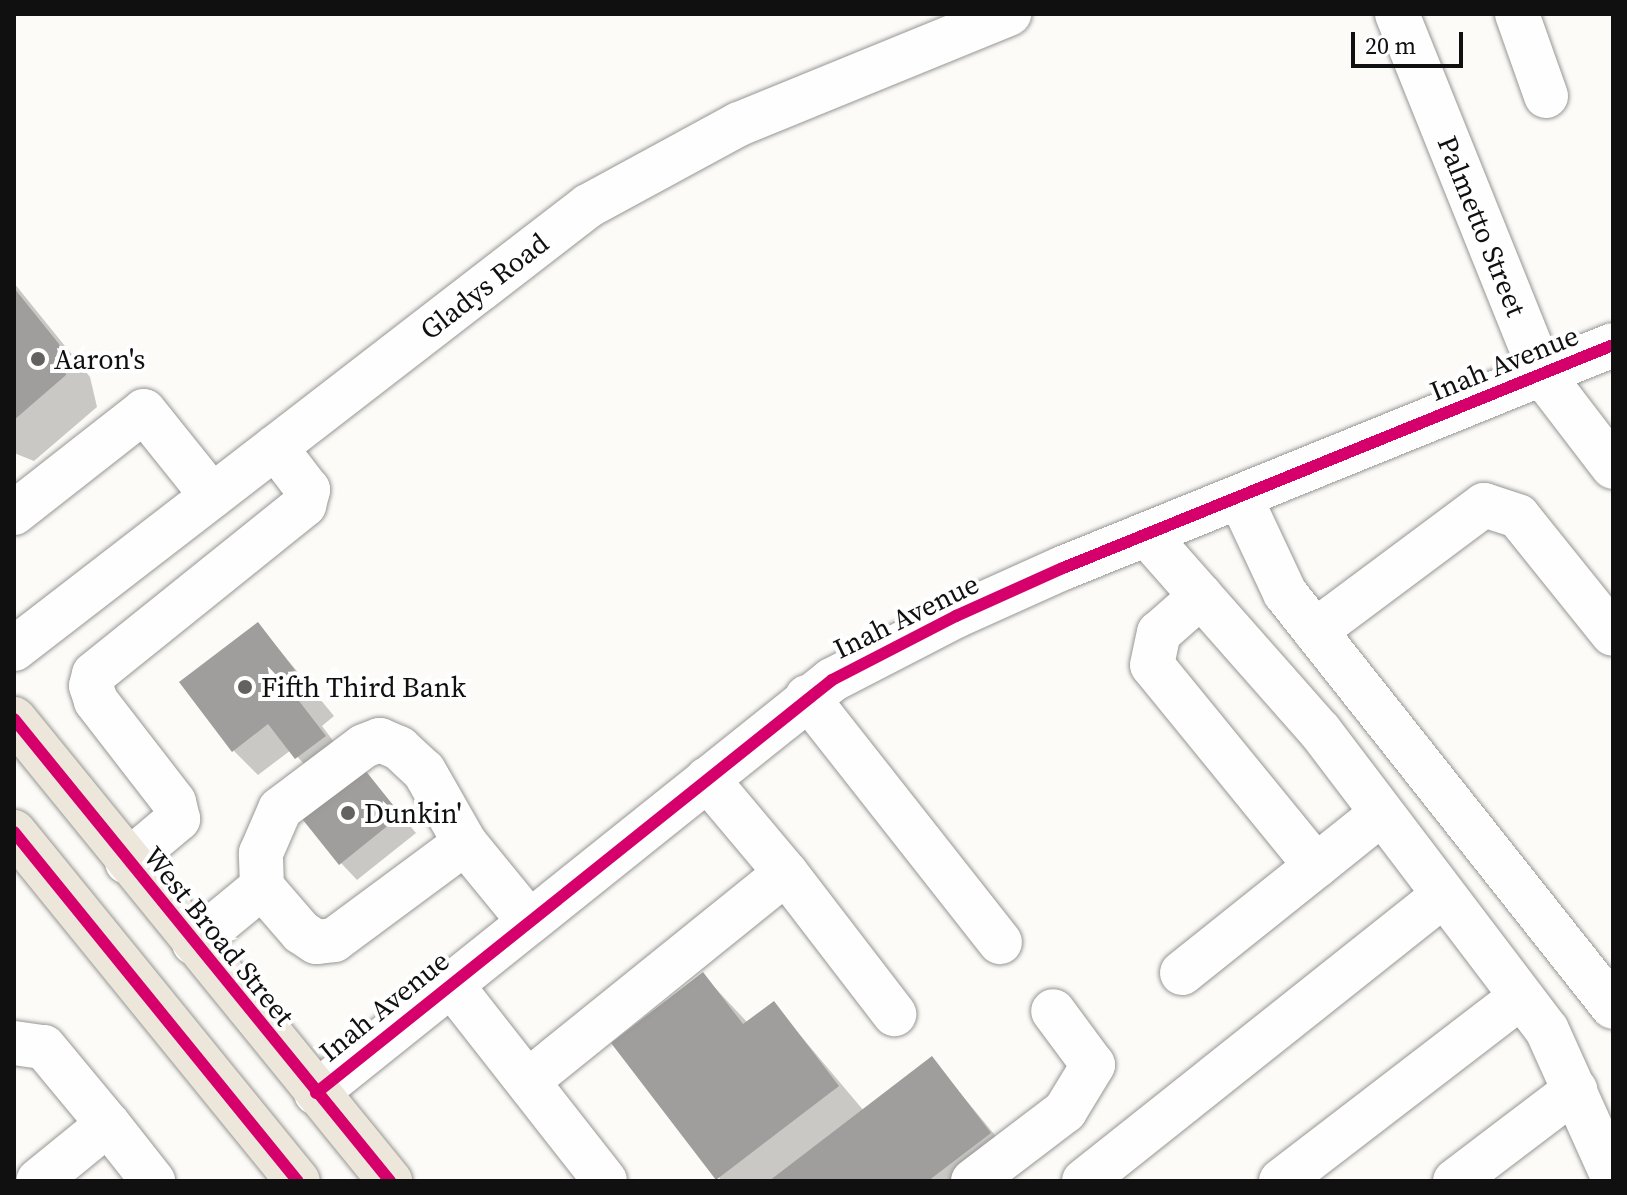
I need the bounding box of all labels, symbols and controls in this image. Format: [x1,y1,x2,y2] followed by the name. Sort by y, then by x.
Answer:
[1355,16,1467,66] scale bar
[1365,29,1416,62] text: 20 m
[1431,131,1533,321] street label: Palmetto Street
[413,226,555,346] street label: Gladys Road
[1425,318,1583,408] street label: Inah Avenue
[54,342,145,376] place label: Aaron's
[29,350,47,368] marker: Aaron's
[828,567,984,665] street label: Inah Avenue
[261,670,467,704] place label: Fifth Third Bank
[236,678,254,696] marker: Fifth Third Bank
[364,796,462,830] place label: Dunkin'
[339,804,357,822] marker: Dunkin'
[137,840,301,1032] street label: West Broad Street
[312,944,456,1068] street label: Inah Avenue

